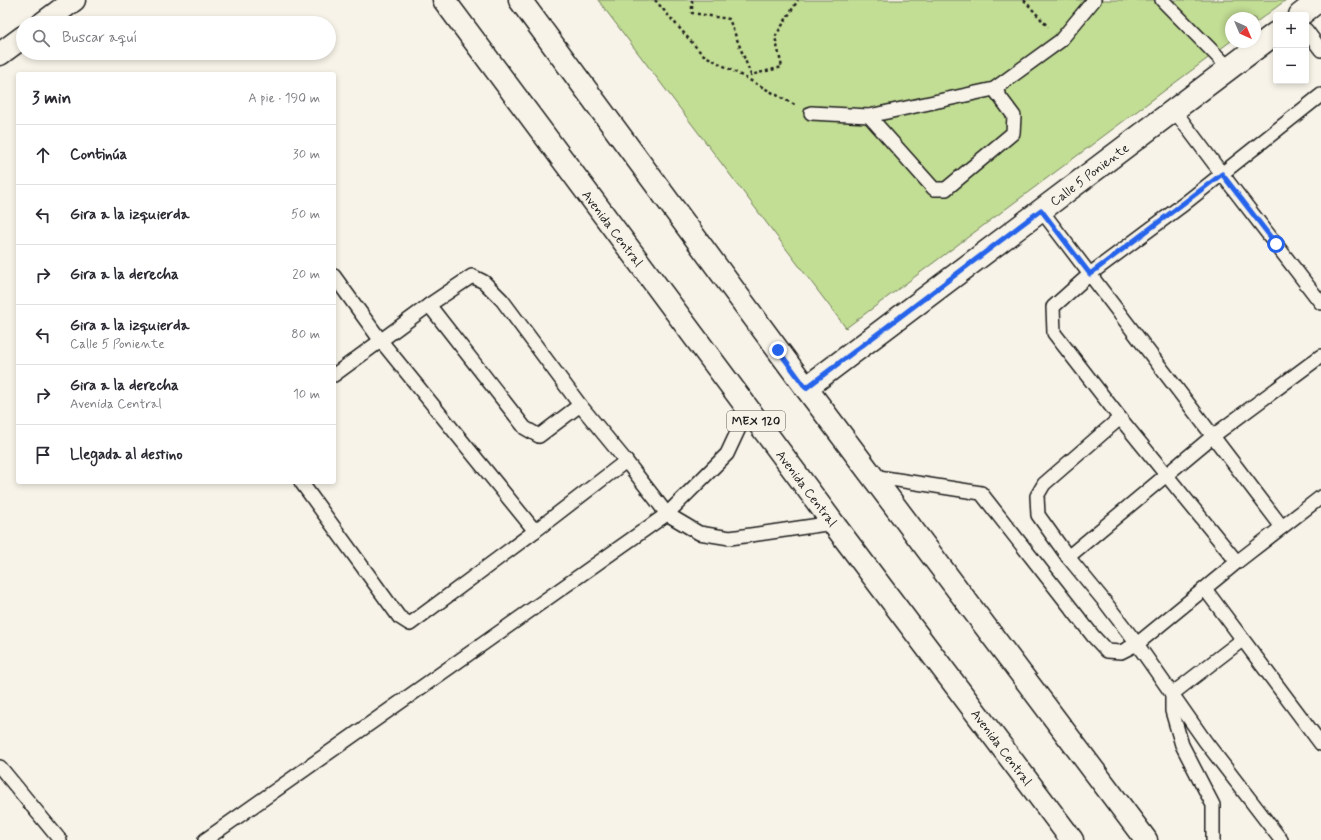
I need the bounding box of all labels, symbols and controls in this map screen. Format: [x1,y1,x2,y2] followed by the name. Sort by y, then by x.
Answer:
[1225,12,1261,48] north arrow
[1273,12,1309,84] map controls
[1273,12,1309,48] button: +
[16,16,336,60] search box
[30,27,52,49] icon: search
[62,28,137,48] text: Buscar aquí
[1273,48,1309,84] button: −
[32,87,71,109] text: 3 min
[248,90,320,107] text: A pie · 190 m
[1047,140,1133,210] street label: Calle 5 Poniente
[32,144,54,166] icon: ahead
[70,145,127,165] text: Continúa
[293,146,320,163] text: 30 m
[577,187,646,271] street label: Avenida Central
[32,204,54,226] icon: left
[70,205,189,225] text: Gira a la izquierda
[291,206,320,223] text: 50 m
[1267,235,1285,253] route start
[32,264,54,286] icon: right
[70,265,179,285] text: Gira a la derecha
[292,266,320,283] text: 20 m
[70,316,189,336] text: Gira a la izquierda
[32,324,54,346] icon: left
[291,326,320,343] text: 80 m
[70,336,165,353] text: Calle 5 Poniente
[769,341,787,359] route end
[70,376,179,396] text: Gira a la derecha
[32,384,54,406] icon: right
[293,386,320,403] text: 10 m
[70,396,162,413] text: Avenida Central
[727,411,785,431] road number: MEX 120
[32,444,54,466] icon: arrive
[70,445,183,465] text: Llegada al destino
[771,447,840,531] street label: Avenida Central
[966,706,1035,790] street label: Avenida Central

